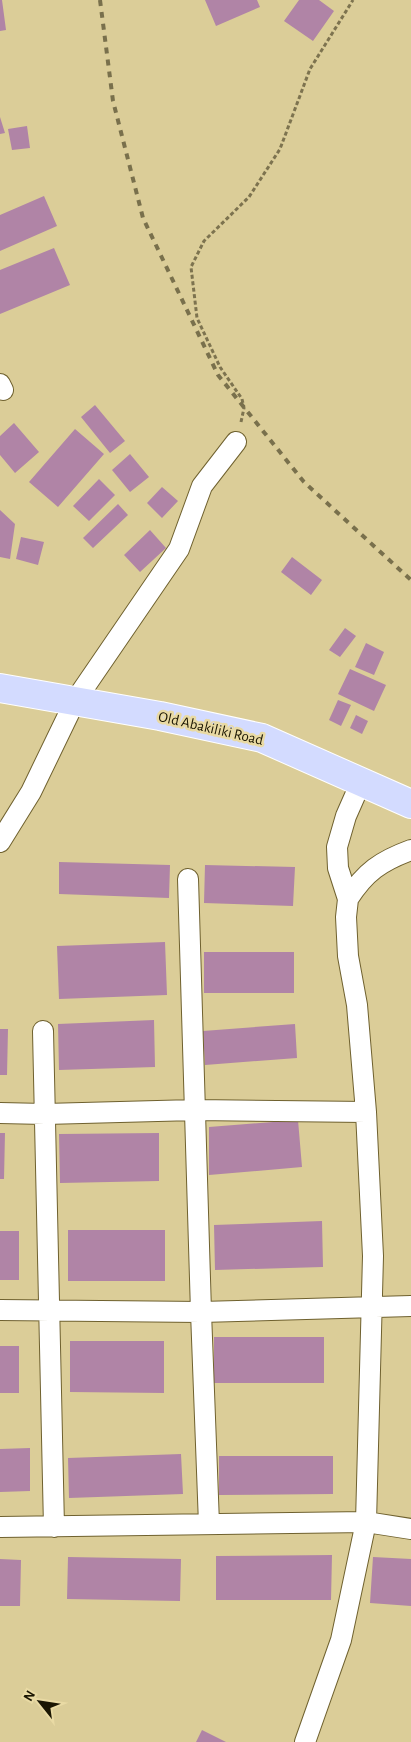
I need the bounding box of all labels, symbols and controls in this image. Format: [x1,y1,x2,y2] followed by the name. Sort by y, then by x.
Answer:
[157,709,265,748] street label: Old Abakiliki Road
[15,1677,65,1727] north arrow
[21,1688,38,1704] text: N

